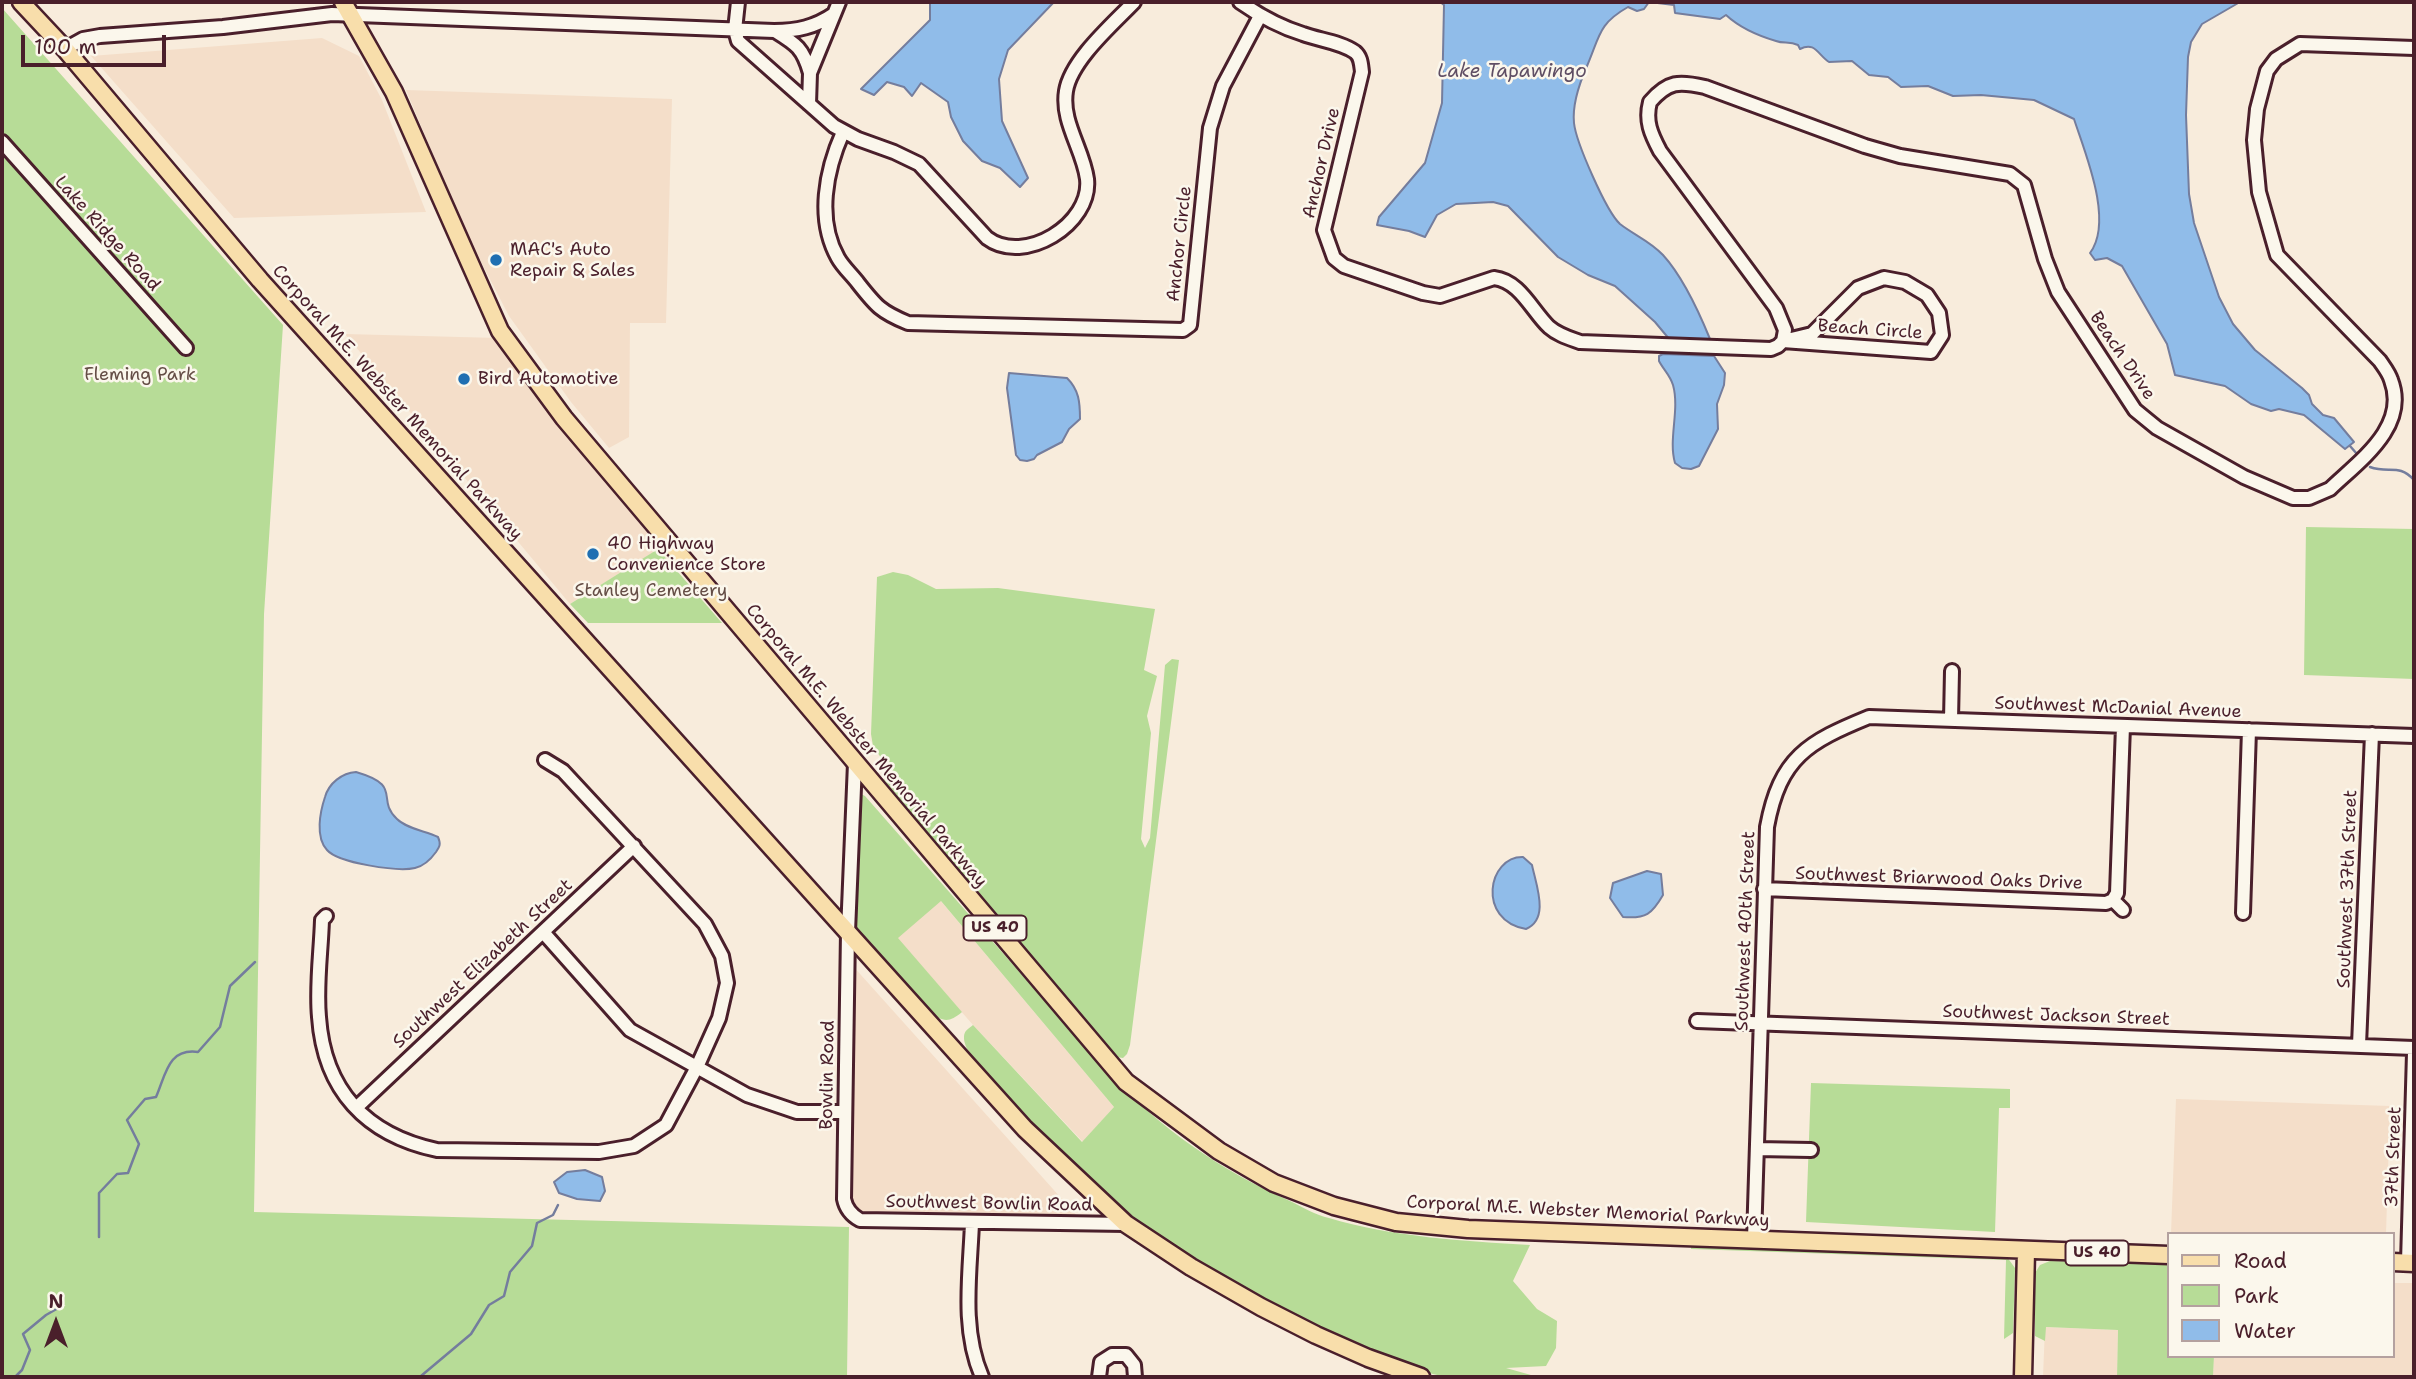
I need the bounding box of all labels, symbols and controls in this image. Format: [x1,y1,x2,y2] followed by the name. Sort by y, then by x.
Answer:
[24,21,170,65] scale bar
[34,33,97,61] text: 100 m
[1437,61,1587,83] water label: Lake Tapawingo
[1299,105,1345,221] street label: Anchor Drive
[50,172,164,296] street label: Lake Ridge Road
[1163,185,1197,303] street label: Anchor Circle
[510,239,635,282] place label: MAC's Auto Repair & Sales
[488,252,504,268] marker: MAC's Auto Repair & Sales
[267,261,527,545] street label: Corporal M.E. Webster Memorial Parkway
[2085,308,2159,404] street label: Beach Drive
[1817,316,1923,344] street label: Beach Circle
[84,364,196,386] park label: Fleming Park
[478,368,618,390] place label: Bird Automotive
[456,371,472,387] marker: Bird Automotive
[607,533,766,576] place label: 40 Highway Convenience Store
[585,546,601,562] marker: 40 Highway Convenience Store
[575,580,727,602] park label: Stanley Cemetery
[741,600,991,892] street label: Corporal M.E. Webster Memorial Parkway
[1994,693,2242,723] street label: Southwest McDanial Avenue
[2334,789,2362,989] street label: Southwest 37th Street
[1732,831,1760,1031] street label: Southwest 40th Street
[1795,863,2083,895] street label: Southwest Briarwood Oaks Drive
[389,875,577,1053] street label: Southwest Elizabeth Street
[964,916,1026,940] road number: US 40
[1942,1001,2170,1031] street label: Southwest Jackson Street
[816,1020,840,1130] street label: Bowlin Road
[2381,1106,2407,1208] street label: 37th Street
[885,1191,1093,1217] street label: Southwest Bowlin Road
[1406,1192,1770,1232] street label: Corporal M.E. Webster Memorial Parkway
[2168,1232,2395,1358] legend
[2066,1240,2128,1266] road number: US 40
[2234,1247,2287,1275] text: Road
[2234,1282,2279,1310] text: Park
[21,1288,91,1358] north arrow
[48,1289,64,1314] text: N
[2234,1317,2296,1345] text: Water

